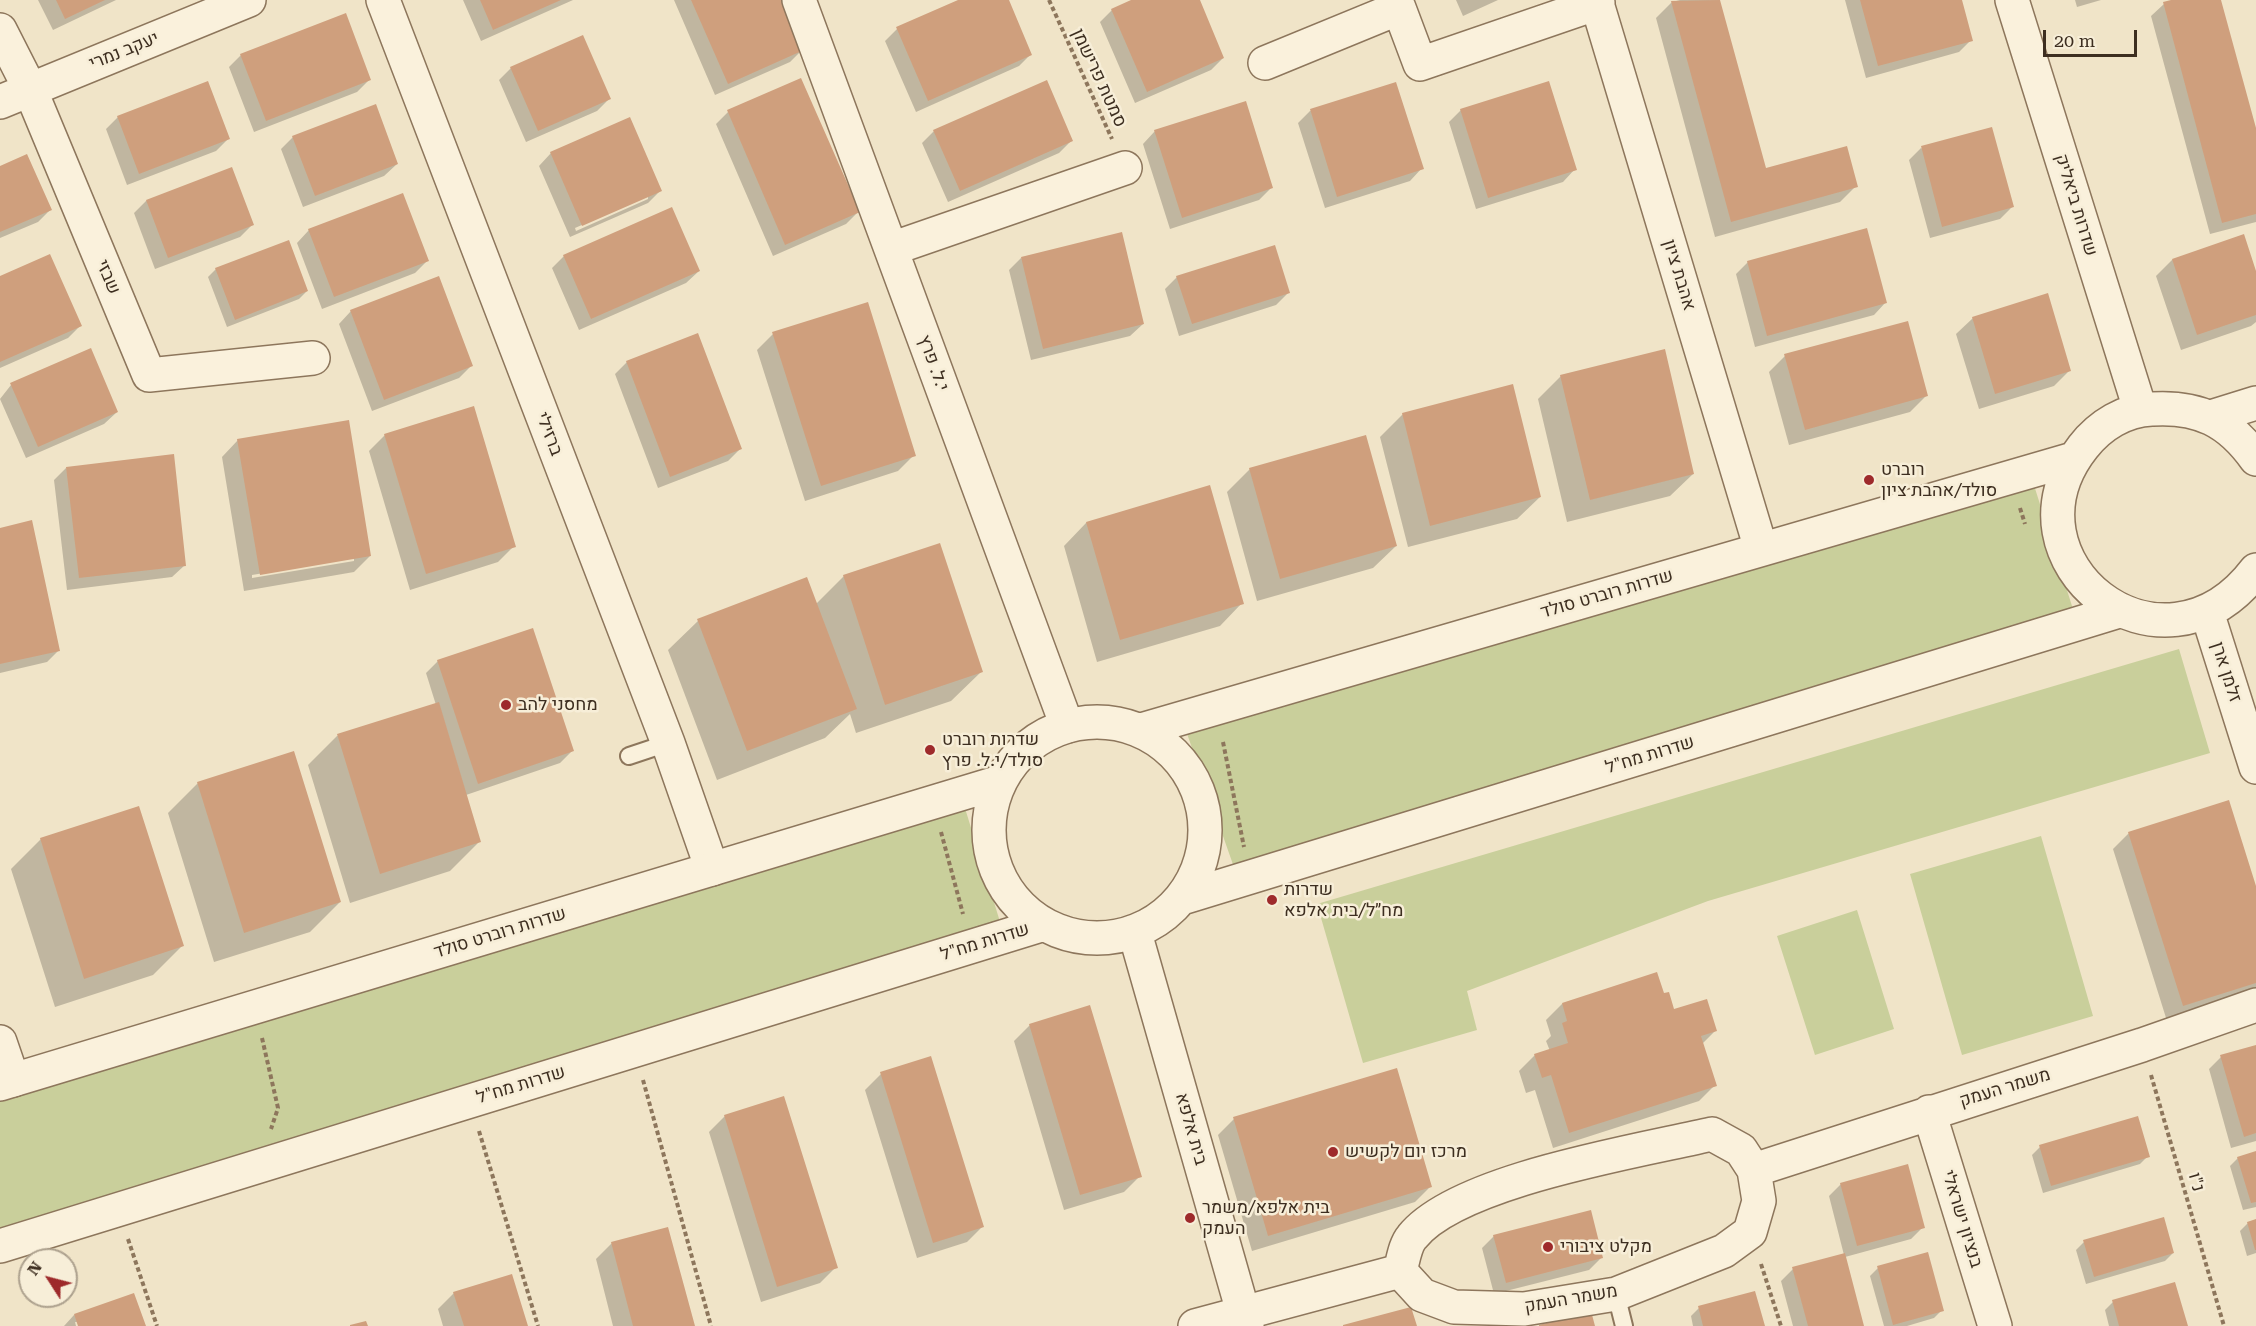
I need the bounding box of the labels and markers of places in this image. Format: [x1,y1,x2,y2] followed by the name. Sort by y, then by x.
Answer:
[1881,459,1997,502] place label: רוברט סולד/אהבת ציון
[1862,473,1876,487] marker: רוברט סולד/אהבת ציון
[518,694,598,716] place label: מחסני להב
[499,698,513,712] marker: מחסני להב
[942,729,1043,771] place label: שדרות רוברט סולד/י.ל. פרץ
[923,743,937,757] marker: שדרות רוברט סולד/י.ל. פרץ
[1284,879,1403,922] place label: שדרות מח״ל/בית אלפא
[1265,893,1279,907] marker: שדרות מח״ל/בית אלפא
[1345,1141,1467,1163] place label: מרכז יום לקשיש
[1326,1145,1340,1159] marker: מרכז יום לקשיש
[1202,1197,1330,1240] place label: בית אלפא/משמר העמק
[1183,1211,1197,1225] marker: בית אלפא/משמר העמק
[1560,1236,1652,1258] place label: מקלט ציבורי
[1541,1240,1555,1254] marker: מקלט ציבורי

